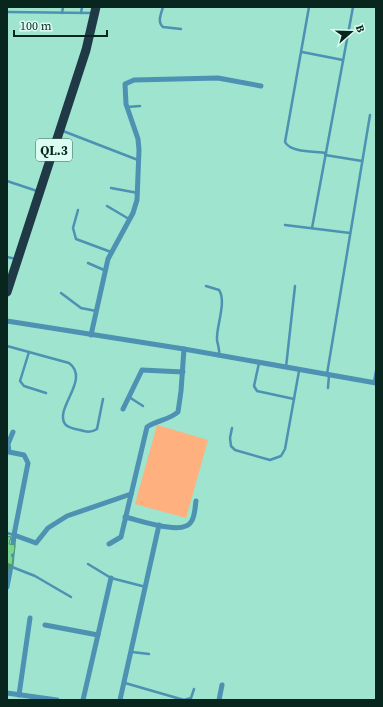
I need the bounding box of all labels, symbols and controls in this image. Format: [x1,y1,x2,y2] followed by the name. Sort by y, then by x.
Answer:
[14,12,107,38] scale bar
[331,12,371,52] north arrow
[20,18,52,34] text: 100 m
[352,23,368,35] text: B
[36,139,72,161] road number: QL.3

